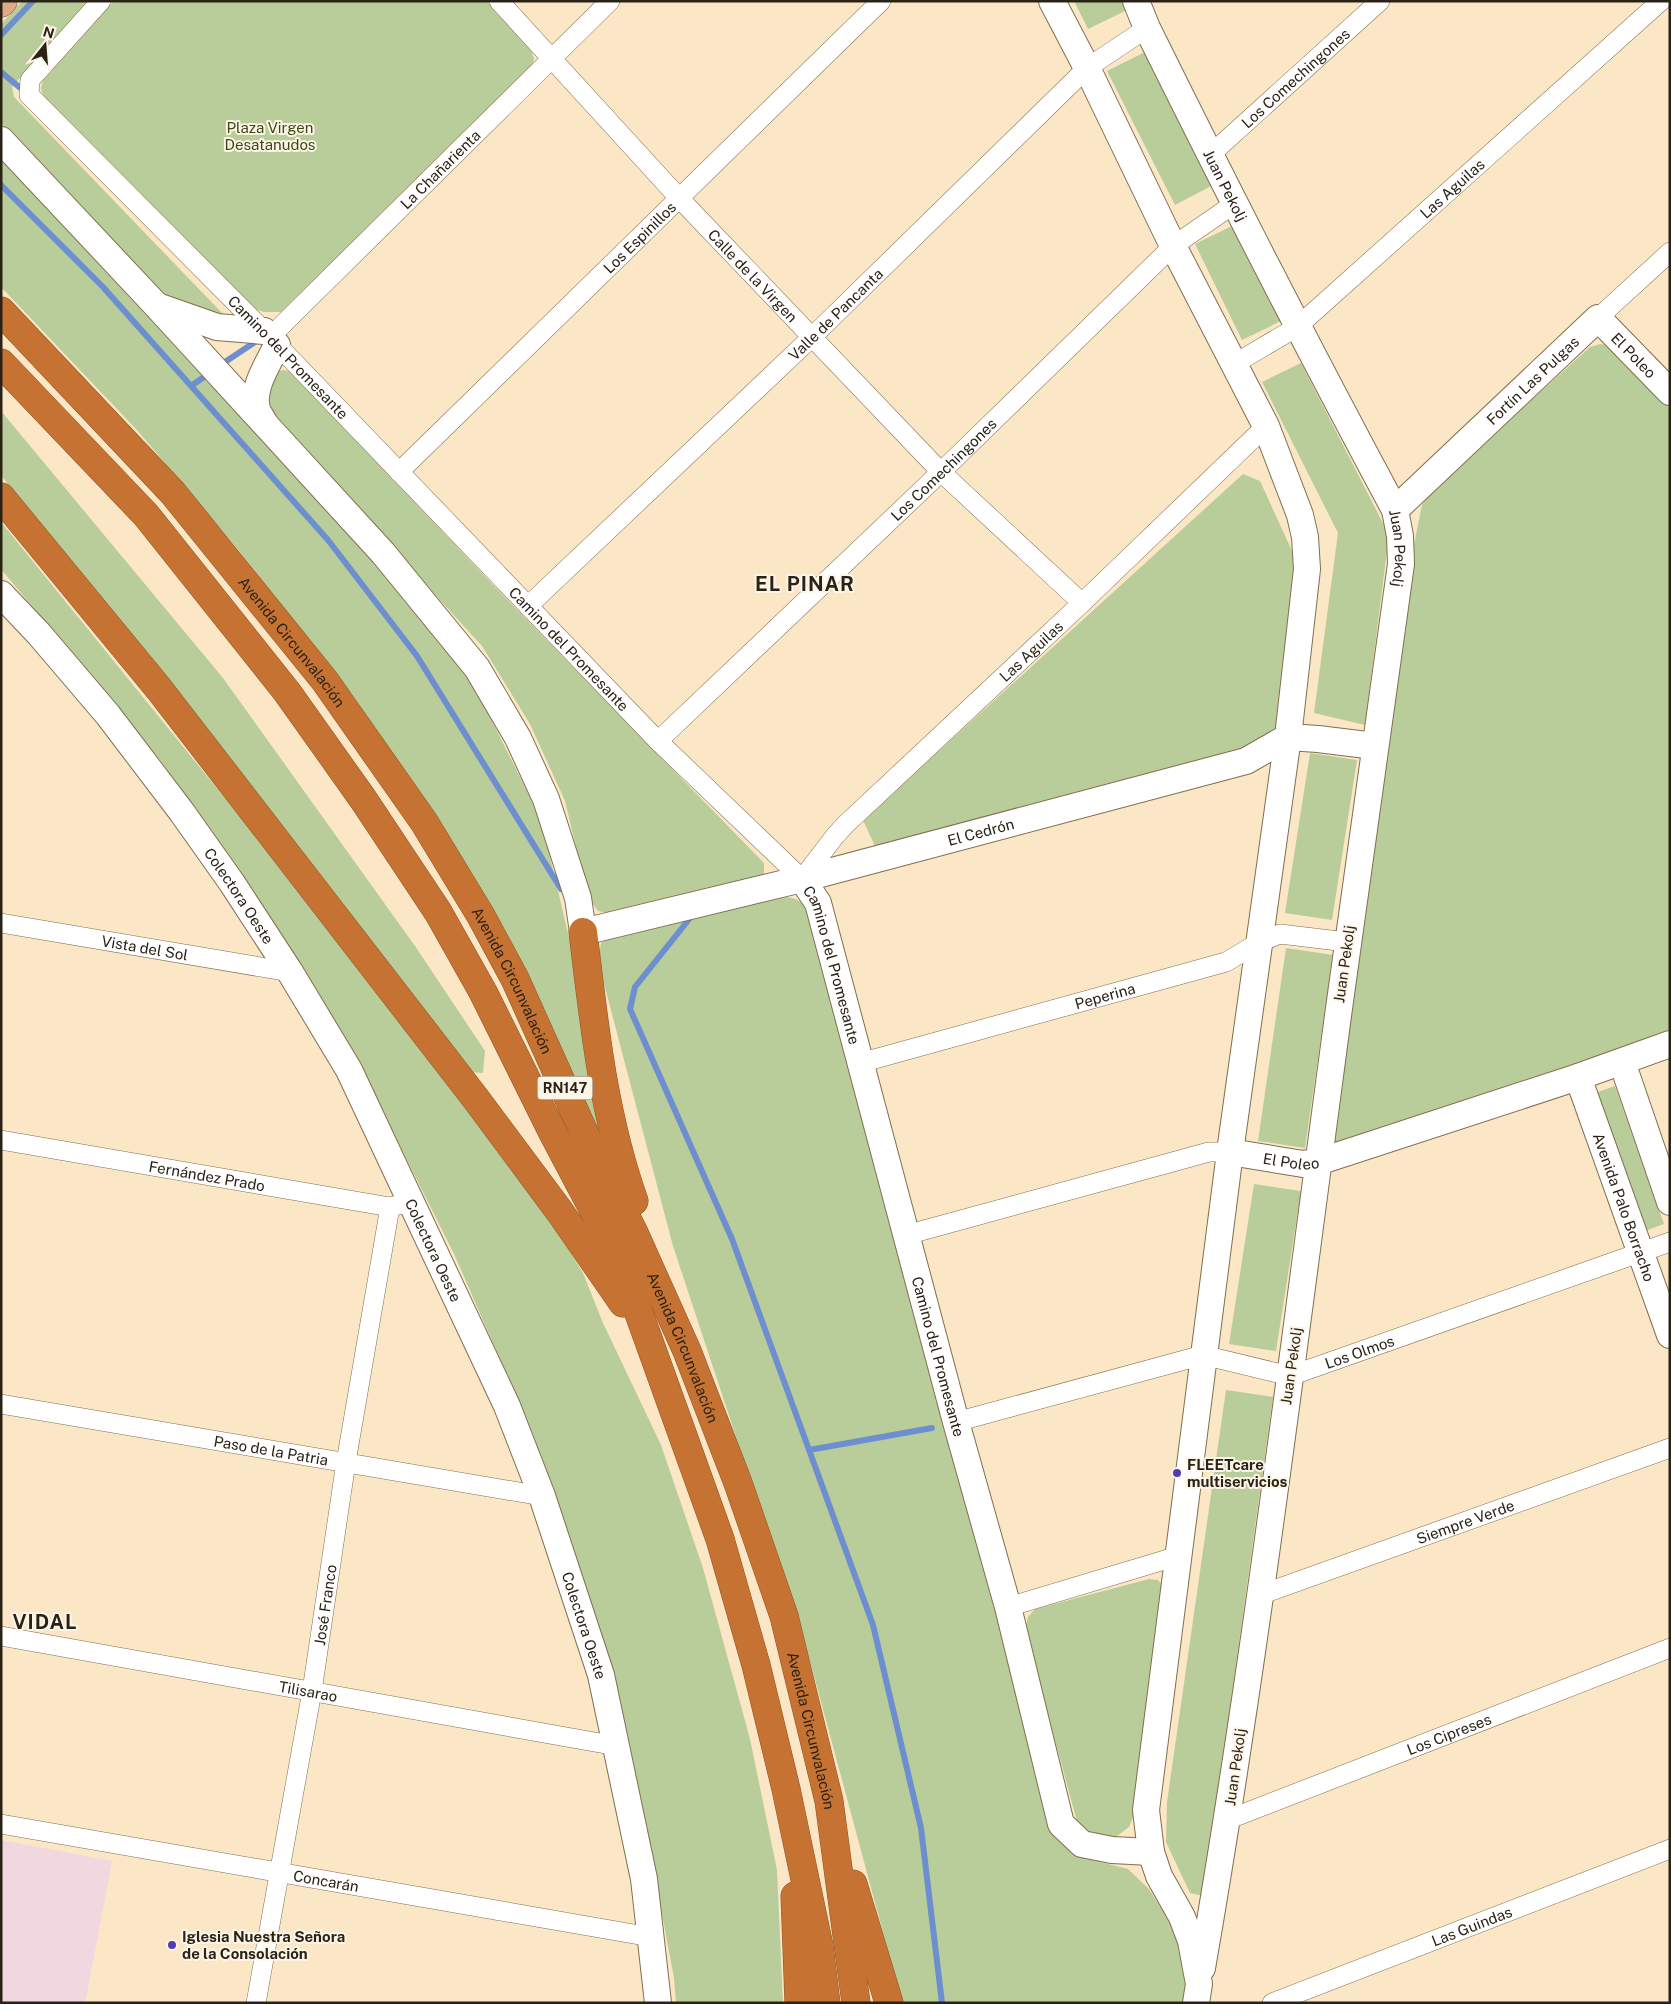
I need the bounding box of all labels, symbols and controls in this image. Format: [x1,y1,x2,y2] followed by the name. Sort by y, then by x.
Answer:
[20,20,70,70] north arrow
[41,23,56,42] text: N
[1238,25,1353,131] street label: Los Comechingones
[225,119,315,153] park label: Plaza Virgen Desatanudos
[397,126,483,212] street label: La Chañarienta
[1200,147,1251,224] street label: Juan Pekolj
[1416,155,1487,221] street label: Las Aguilas
[600,198,679,276] street label: Los Espinillos
[705,226,801,325] street label: Calle de la Virgen
[785,265,886,363] street label: Valle de Pancanta
[225,292,352,422] street label: Camino del Promesante
[1608,329,1660,381] street label: El Poleo
[1483,333,1582,428] street label: Fortín Las Pulgas
[887,415,1000,524] street label: Los Comechingones
[1387,508,1410,588] street label: Juan Pekolj
[755,572,855,596] district label: EL PINAR
[235,573,349,710] street label: Avenida Circunvalación
[506,583,633,714] street label: Camino del Promesante
[996,617,1066,685] street label: Las Aguilas
[946,815,1016,848] street label: El Cedrón
[201,844,278,947] street label: Colectora Oeste
[800,882,864,1046] street label: Camino del Promesante
[469,904,556,1056] street label: Avenida Circunvalación
[1330,924,1358,1004] street label: Juan Pekolj
[100,932,190,963] street label: Vista del Sol
[1073,979,1137,1012] street label: Peperina
[538,1076,592,1100] road number: RN147
[1590,1130,1659,1284] street label: Avenida Palo Borracho
[1262,1149,1320,1173] street label: El Poleo
[148,1157,266,1194] street label: Fernández Prado
[402,1196,465,1304] street label: Colectora Oeste
[644,1269,722,1425] street label: Avenida Circunvalación
[909,1274,968,1438] street label: Camino del Promesante
[1277,1326,1305,1406] street label: Juan Pekolj
[1322,1331,1396,1372] street label: Los Olmos
[213,1432,330,1468] street label: Paso de la Patria
[1187,1456,1288,1490] place label: FLEETcare multiservicios
[1171,1467,1183,1479] marker: FLEETcare multiservicios
[1414,1496,1516,1547] street label: Siempre Verde
[310,1563,339,1647] street label: José Franco
[559,1569,610,1681] street label: Colectora Oeste
[12,1610,78,1634] district label: VIDAL
[785,1650,839,1810] street label: Avenida Circunvalación
[277,1677,339,1704] street label: Tilisarao
[1404,1710,1493,1758] street label: Los Cipreses
[1221,1727,1249,1807] street label: Juan Pekolj
[292,1866,360,1895] street label: Concarán
[1429,1903,1514,1949] street label: Las Guindas
[182,1928,345,1962] place label: Iglesia Nuestra Señora de la Consolación
[166,1939,178,1951] marker: Iglesia Nuestra Señora de la Consolación

